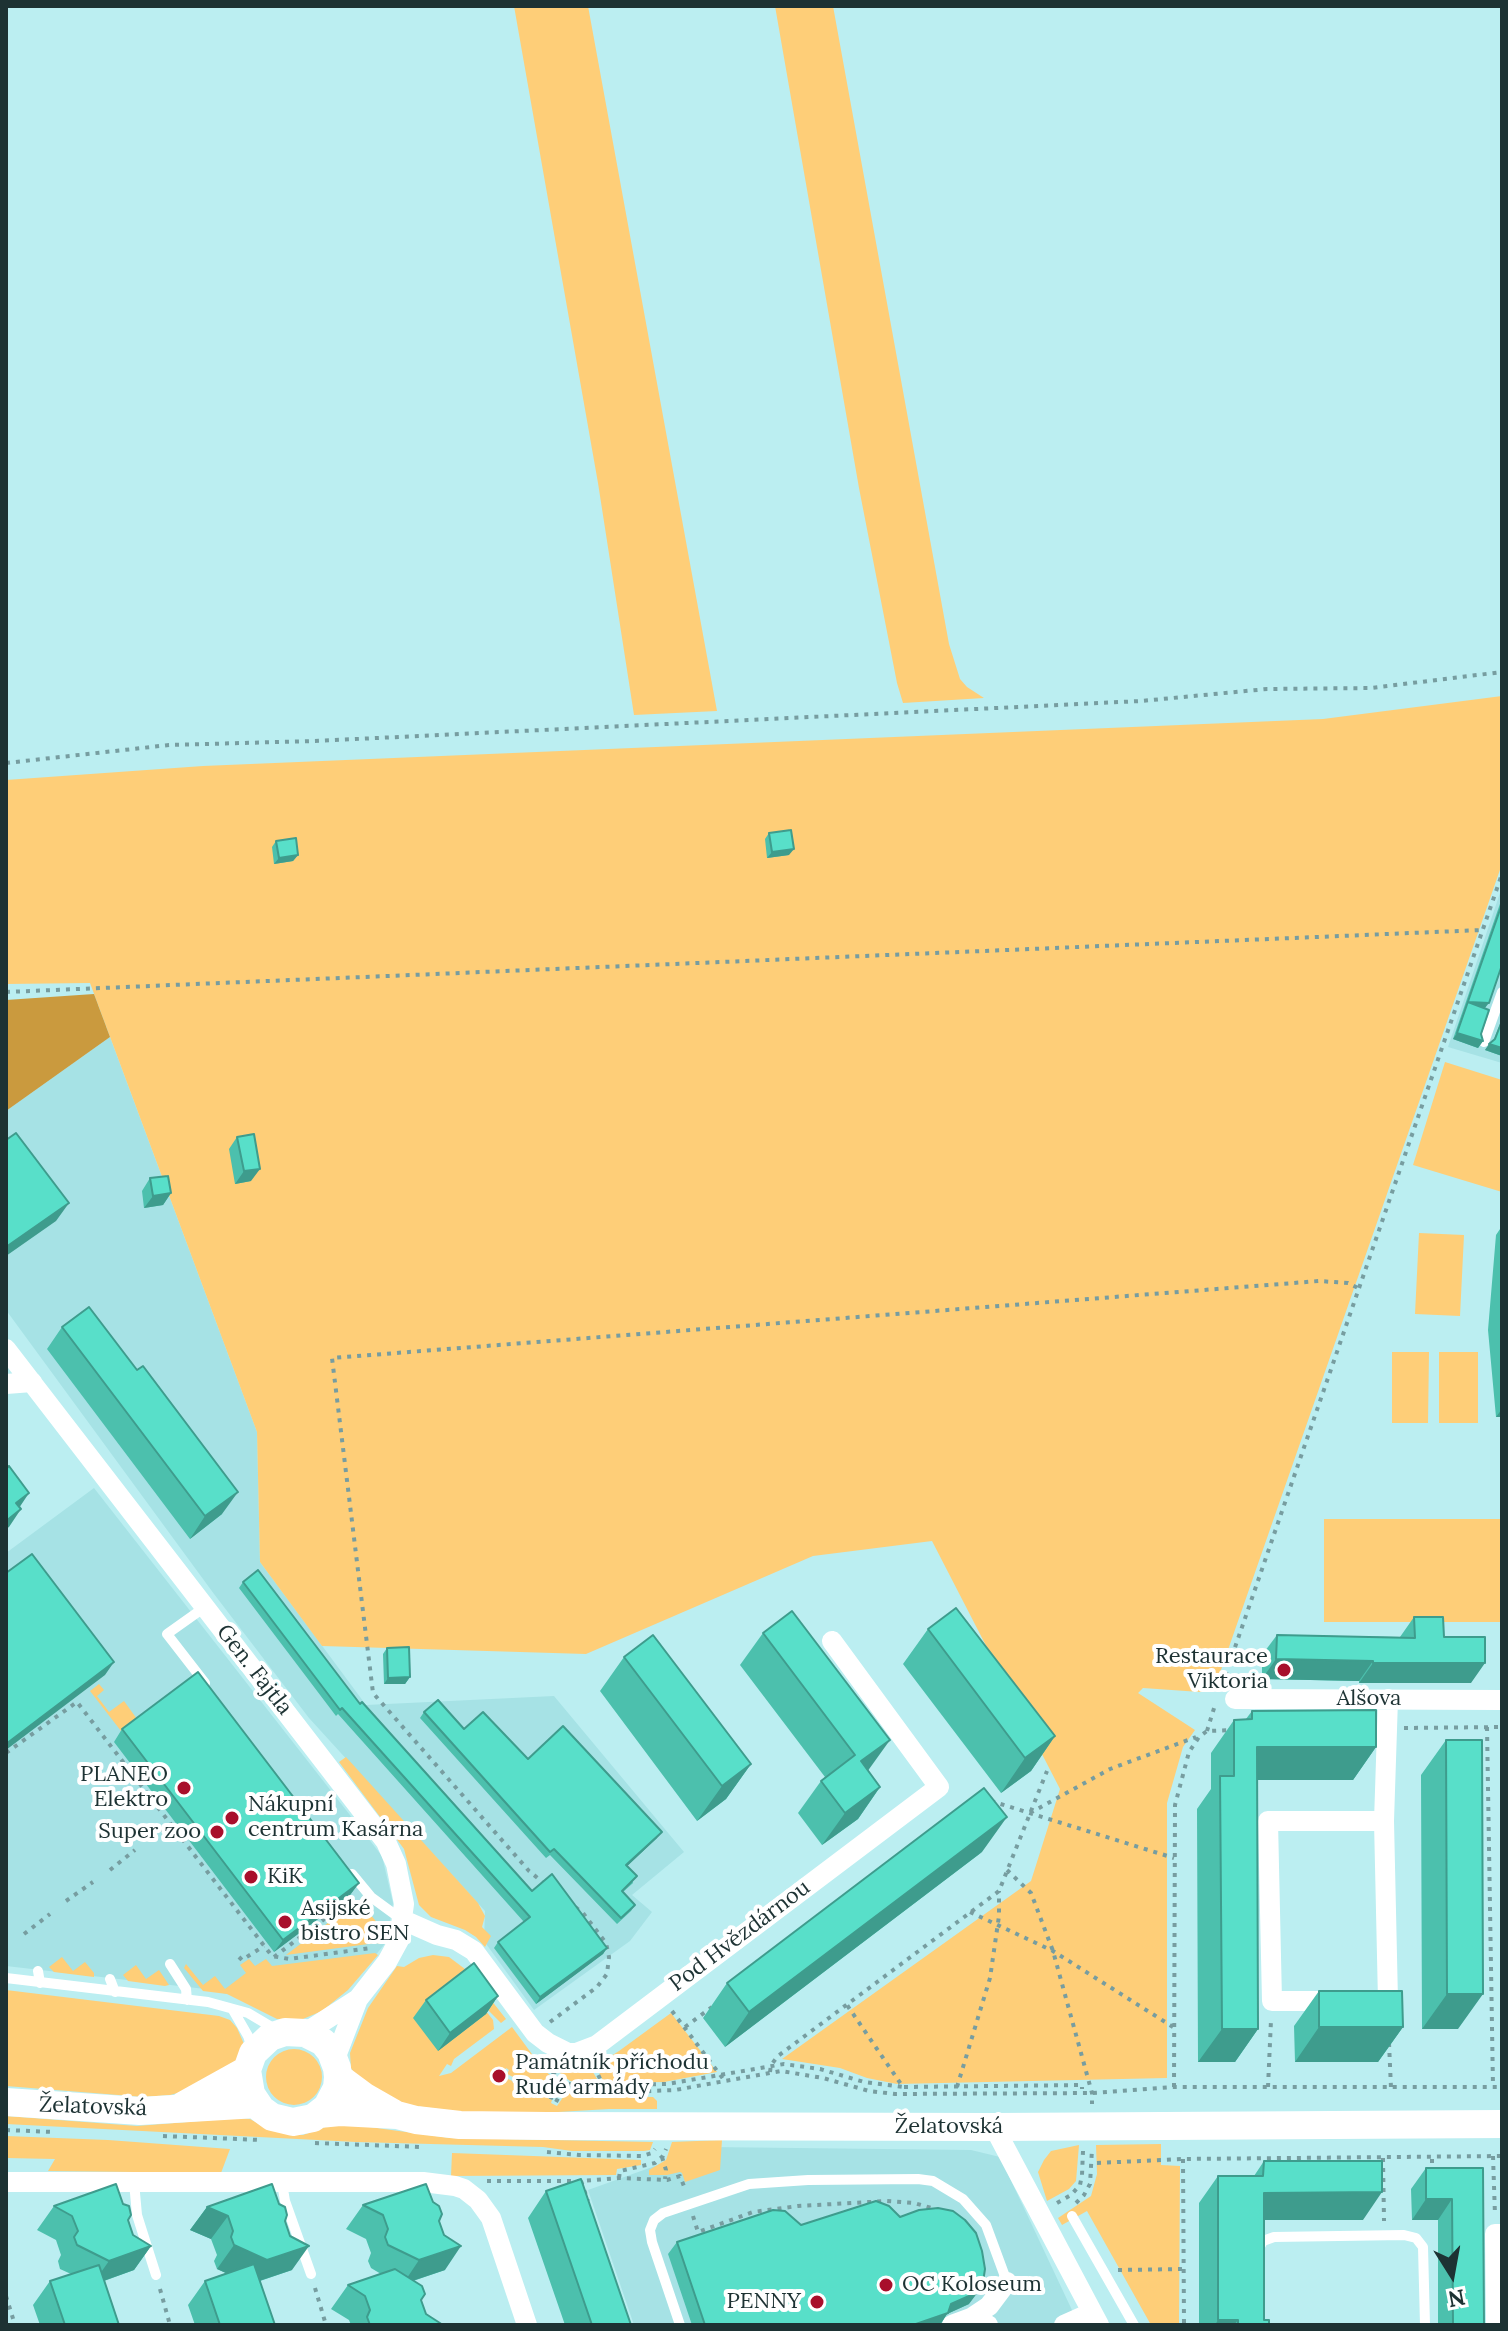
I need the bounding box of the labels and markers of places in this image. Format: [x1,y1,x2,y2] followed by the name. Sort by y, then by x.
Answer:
[1155,1644,1268,1696] place label: Restaurace Viktoria
[1275,1661,1293,1679] marker: Restaurace Viktoria
[80,1762,168,1814] place label: PLANEO Elektro
[175,1779,193,1797] marker: PLANEO Elektro
[248,1792,423,1844] place label: Nákupní centrum Kasárna
[223,1809,241,1827] marker: Nákupní centrum Kasárna
[98,1819,201,1845] place label: Super zoo
[208,1823,226,1841] marker: Super zoo
[267,1864,303,1890] place label: KiK
[242,1868,260,1886] marker: KiK
[301,1896,410,1948] place label: Asijské bistro SEN
[276,1913,294,1931] marker: Asijské bistro SEN
[515,2050,709,2102] place label: Památník příchodu Rudé armády
[490,2067,508,2085] marker: Památník příchodu Rudé armády
[902,2272,1042,2298] place label: OC Koloseum
[877,2276,895,2294] marker: OC Koloseum
[727,2289,801,2315] place label: PENNY
[808,2293,826,2311] marker: PENNY

